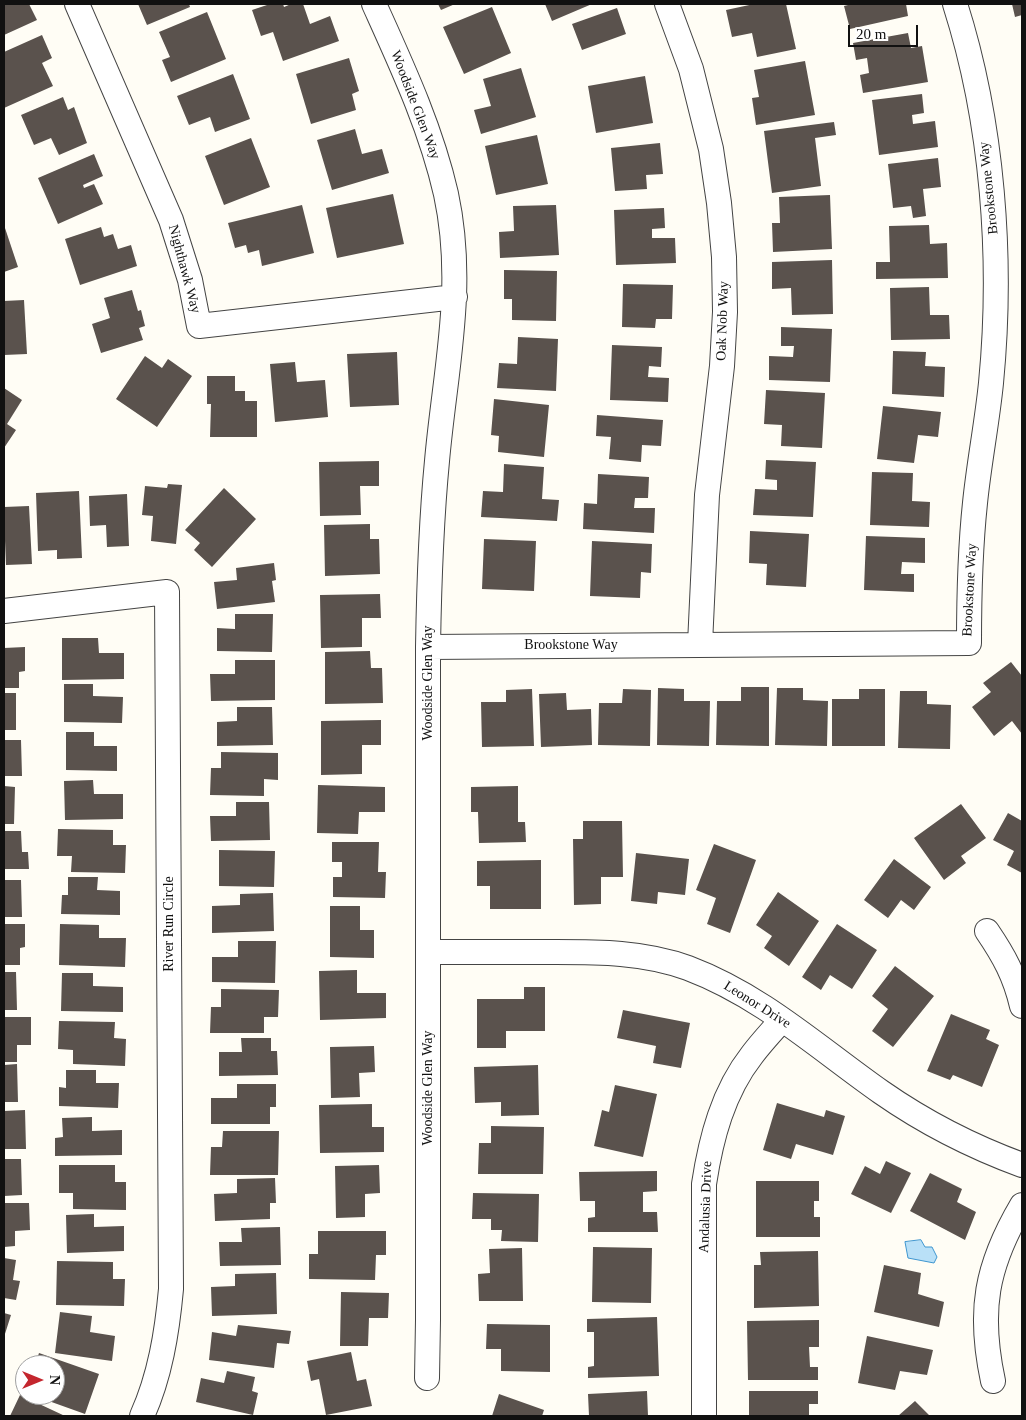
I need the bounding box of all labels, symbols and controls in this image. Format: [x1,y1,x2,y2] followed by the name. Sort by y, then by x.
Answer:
[851,15,921,47] scale bar
[856,26,886,42] text: 20 m
[387,48,443,162] street label: Woodside Glen Way
[976,141,1002,235] street label: Brookstone Way
[164,223,204,315] street label: Nighthawk Way
[713,281,733,361] street label: Oak Nob Way
[959,543,981,637] street label: Brookstone Way
[420,625,436,741] street label: Woodside Glen Way
[524,637,618,653] street label: Brookstone Way
[161,876,177,972] street label: River Run Circle
[720,978,794,1032] street label: Leonor Drive
[420,1030,436,1146] street label: Woodside Glen Way
[696,1161,716,1253] street label: Andalusia Drive
[15,1355,65,1405] north arrow
[47,1375,62,1385] text: N

